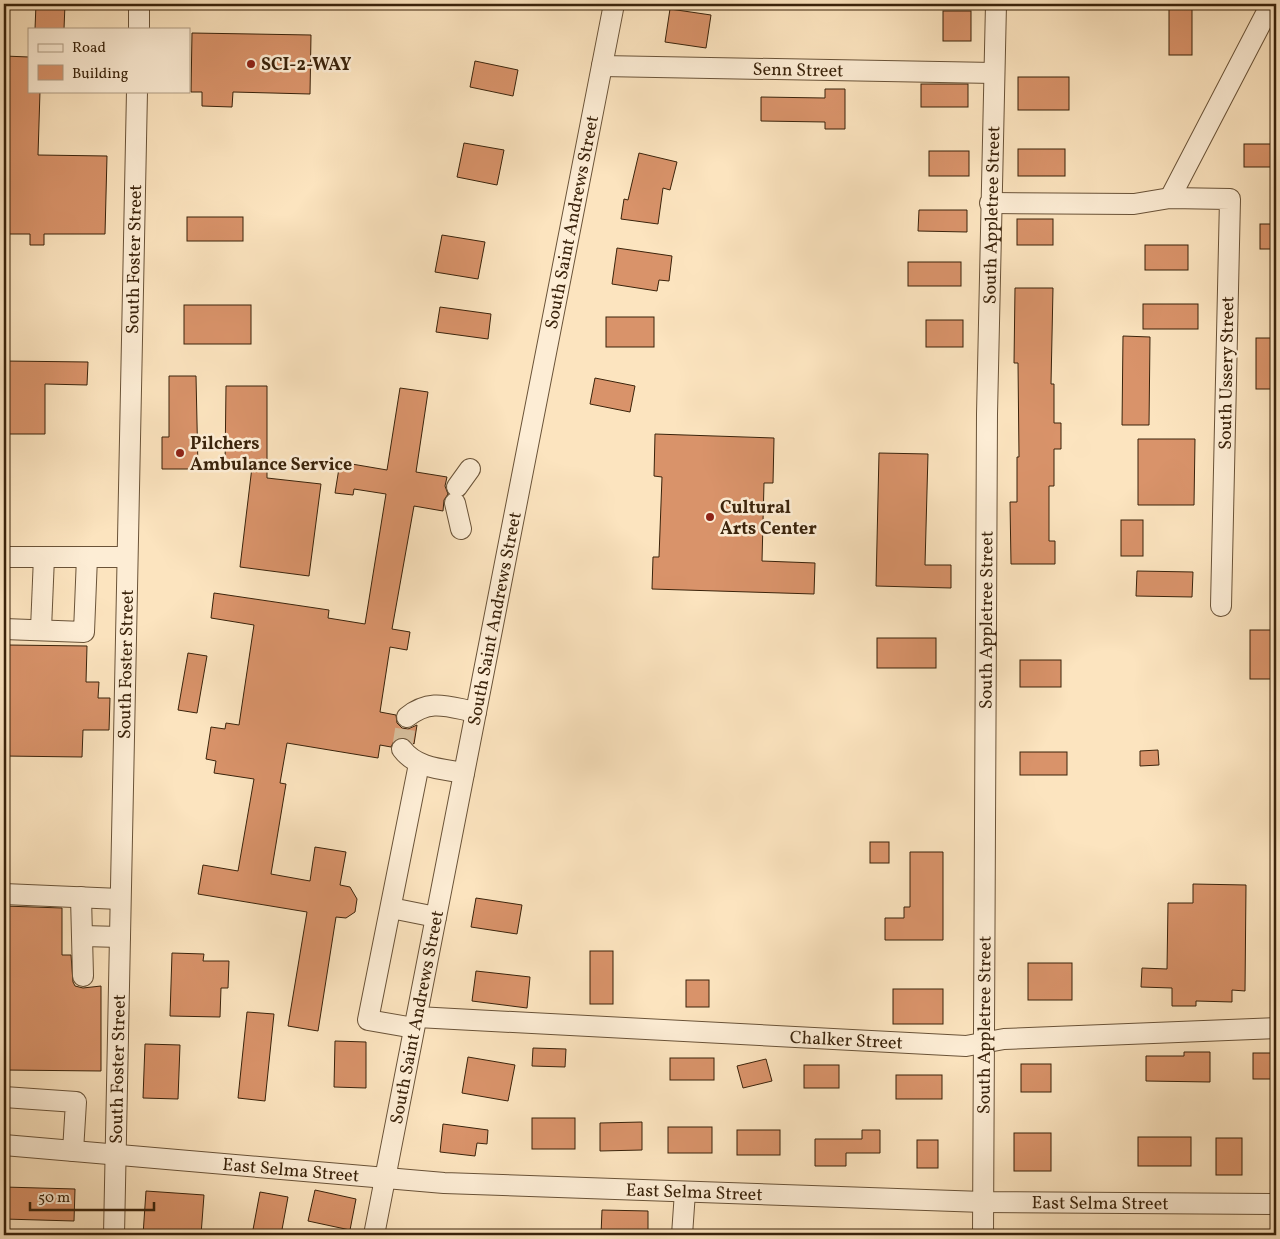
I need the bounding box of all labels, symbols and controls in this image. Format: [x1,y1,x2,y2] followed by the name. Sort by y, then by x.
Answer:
[28,28,190,92] legend
[72,38,106,59] text: Road
[261,53,352,78] place label: SCI-2-WAY
[245,58,257,70] marker: SCI-2-WAY
[752,58,844,84] street label: Senn Street
[72,64,129,85] text: Building
[540,113,606,331] street label: South Saint Andrews Street
[978,126,1007,305] street label: South Appletree Street
[121,184,149,334] street label: South Foster Street
[1214,296,1241,450] street label: South Ussery Street
[190,432,352,478] place label: Pilchers Ambulance Service
[174,447,186,459] marker: Pilchers Ambulance Service
[720,496,817,542] place label: Cultural Arts Center
[463,510,529,728] street label: South Saint Andrews Street
[704,511,716,523] marker: Cultural Arts Center
[975,531,1000,709] street label: South Appletree Street
[113,589,141,739] street label: South Foster Street
[385,908,451,1126] street label: South Saint Andrews Street
[973,936,998,1114] street label: South Appletree Street
[105,994,133,1144] street label: South Foster Street
[789,1026,904,1057] street label: Chalker Street
[221,1153,360,1190] street label: East Selma Street
[625,1178,763,1208] street label: East Selma Street
[30,1179,154,1211] scale bar
[38,1188,70,1209] text: 50 m
[1031,1191,1169,1217] street label: East Selma Street

